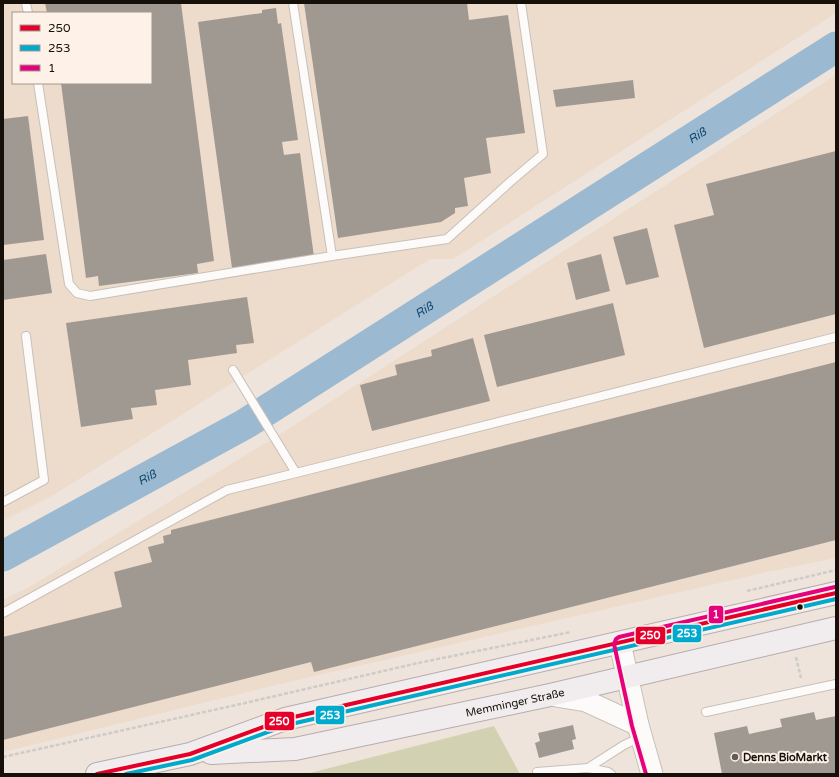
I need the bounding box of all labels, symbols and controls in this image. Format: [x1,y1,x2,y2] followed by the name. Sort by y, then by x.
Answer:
[12,12,152,84] legend
[48,21,71,35] text: 250
[48,41,71,55] text: 253
[48,61,56,75] text: 1
[685,124,709,147] water label: Riß
[412,298,436,321] water label: Riß
[135,466,159,488] water label: Riß
[795,602,805,612] unlabelled marker
[708,605,724,624] line badge: 1
[713,608,720,621] text: 1
[672,624,702,643] line badge: 253
[635,626,666,645] line badge: 250
[677,627,697,640] text: 253
[640,629,660,642] text: 250
[464,685,566,719] street label: Memminger Straße
[315,705,345,725] line badge: 253
[320,709,340,722] text: 253
[264,711,295,731] line badge: 250
[269,715,289,728] text: 250
[743,751,828,764] place label: Denns BioMarkt
[730,752,740,762] marker: Denns BioMarkt

